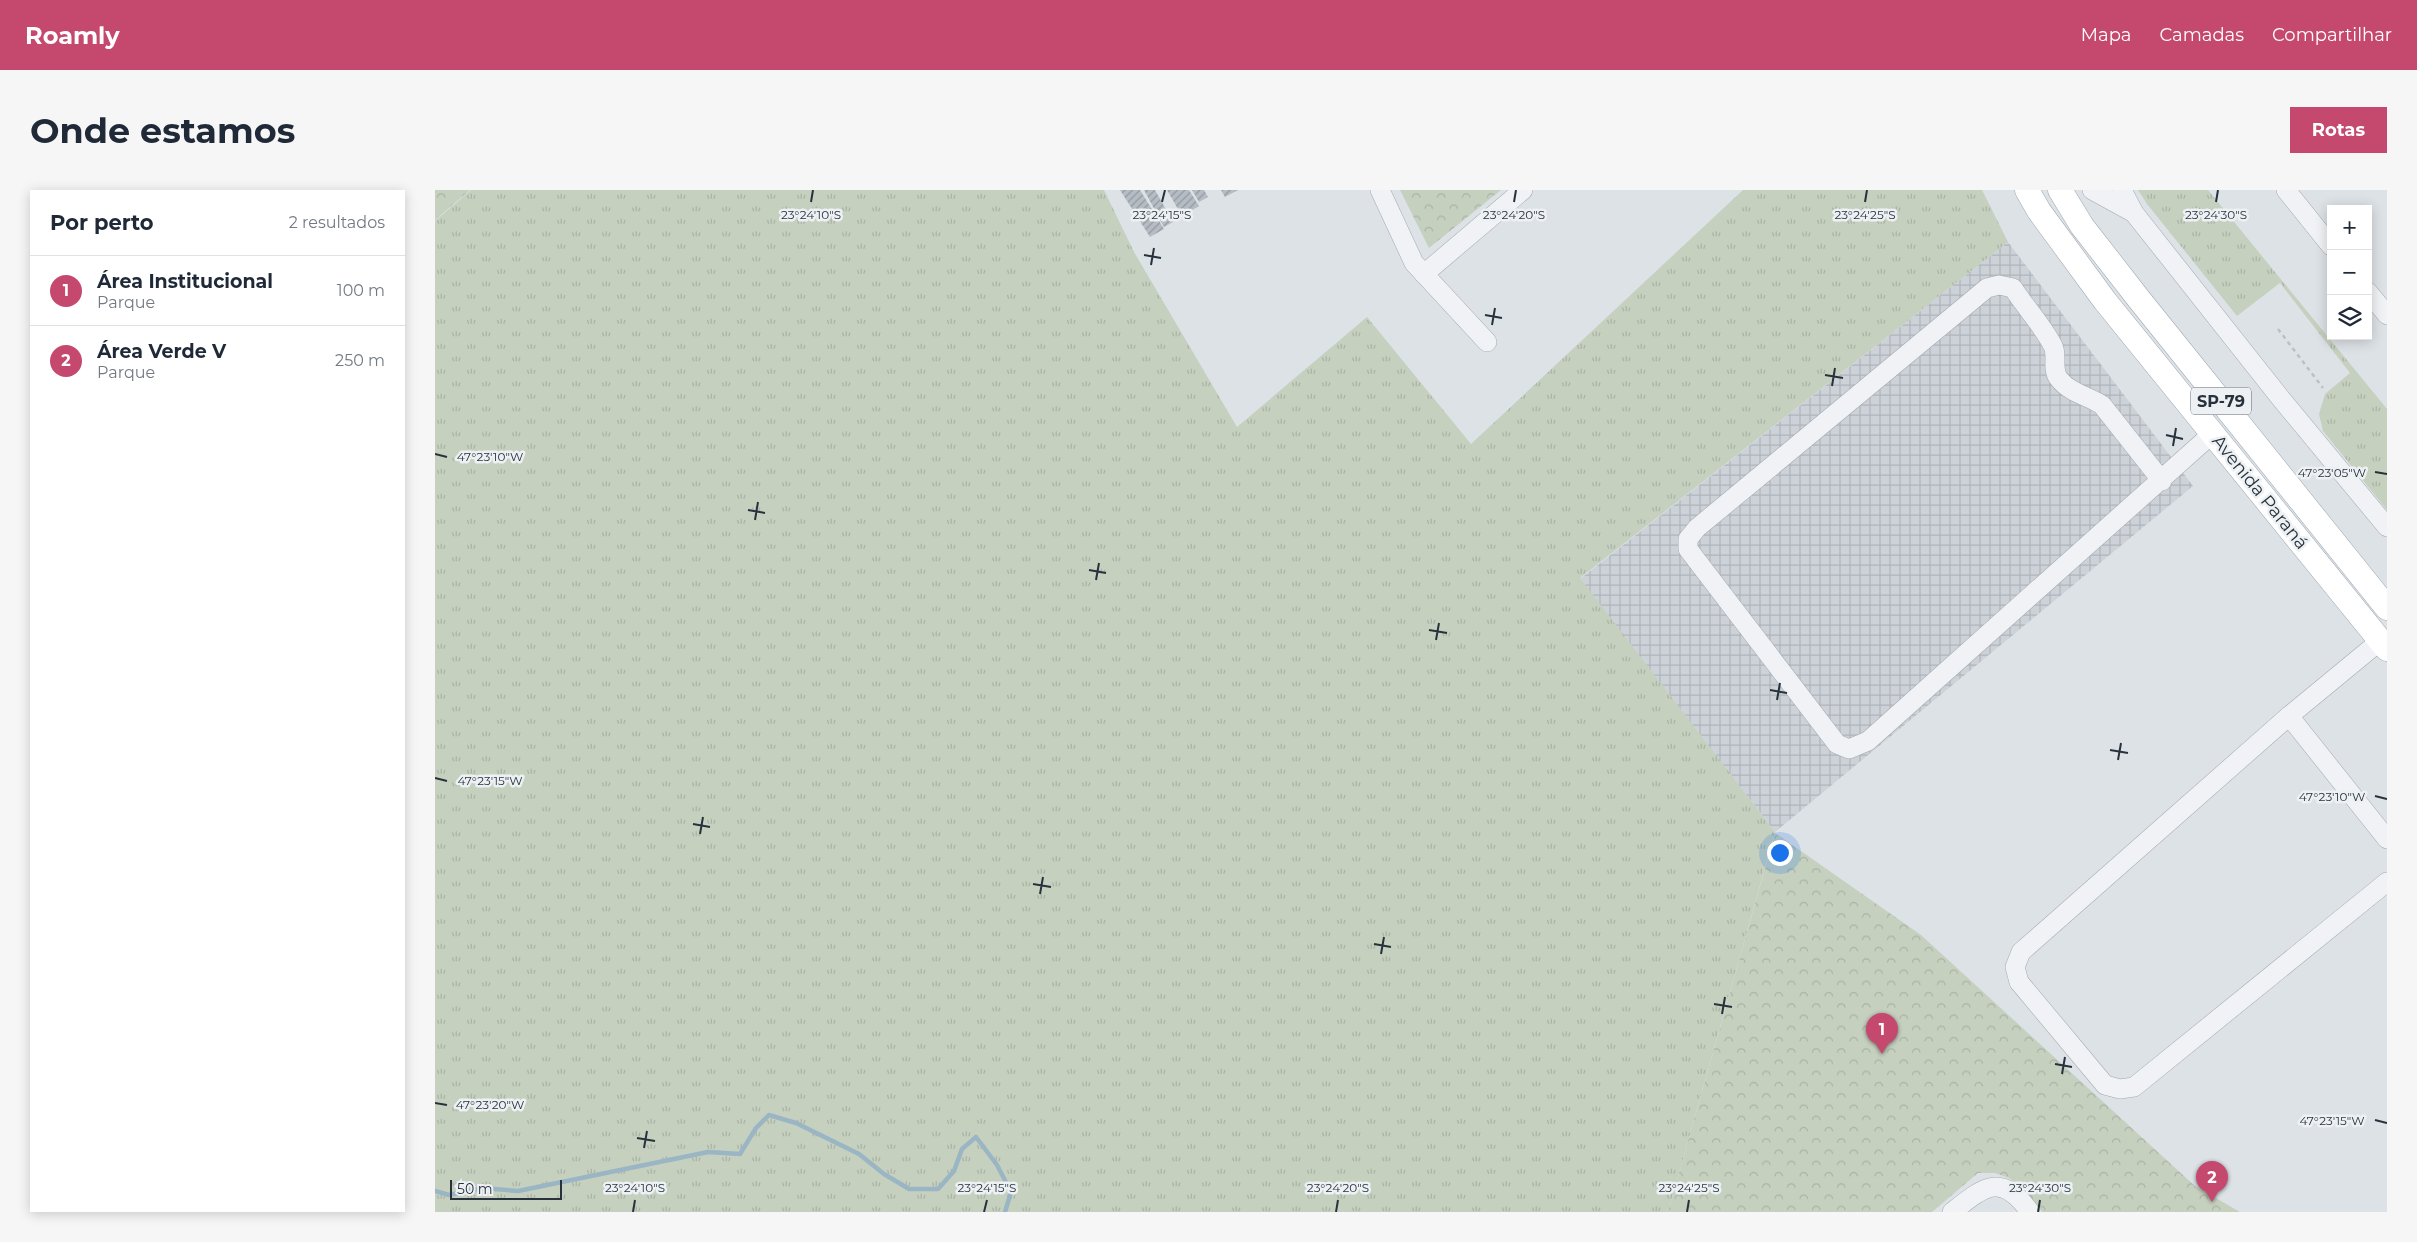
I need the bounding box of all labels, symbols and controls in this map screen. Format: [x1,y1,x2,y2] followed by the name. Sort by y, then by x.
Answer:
[25,21,120,50] text: Roamly
[2081,24,2131,46] text: Mapa
[2159,24,2244,46] text: Camadas
[2272,24,2392,46] text: Compartilhar
[2290,107,2387,153] button: Rotas
[30,109,295,152] text: Onde estamos
[2327,205,2372,340] map controls
[2327,205,2372,250] button: +
[781,207,841,222] text: 23°24'10"S
[1133,207,1191,222] text: 23°24'15"S
[1483,207,1545,222] text: 23°24'20"S
[1834,207,1896,222] text: 23°24'25"S
[2185,207,2247,222] text: 23°24'30"S
[50,210,154,235] text: Por perto
[289,213,385,232] text: 2 resultados
[2327,250,2372,295] button: −
[97,270,273,293] text: Área Institucional
[63,281,69,300] text: 1
[337,281,385,300] text: 100 m
[97,293,155,312] text: Parque
[2327,295,2372,340] button: layers
[97,340,226,363] text: Área Verde V
[61,351,71,370] text: 2
[335,351,385,370] text: 250 m
[97,363,155,382] text: Parque
[2191,388,2251,415] road number: SP-79
[2207,430,2313,554] street label: Avenida Paraná
[457,449,523,464] text: 47°23'10"W
[2298,465,2366,480] text: 47°23'05"W
[457,773,523,788] text: 47°23'15"W
[2299,789,2365,804] text: 47°23'10"W
[1767,840,1793,866] your location
[1866,1013,1898,1054] pin: 1
[456,1097,524,1112] text: 47°23'20"W
[2299,1113,2365,1128] text: 47°23'15"W
[2196,1161,2228,1202] pin: 2
[450,1177,563,1200] scale bar
[457,1180,493,1198] text: 50 m
[605,1180,665,1195] text: 23°24'10"S
[958,1180,1016,1195] text: 23°24'15"S
[1307,1180,1369,1195] text: 23°24'20"S
[1658,1180,1720,1195] text: 23°24'25"S
[2009,1180,2071,1195] text: 23°24'30"S

